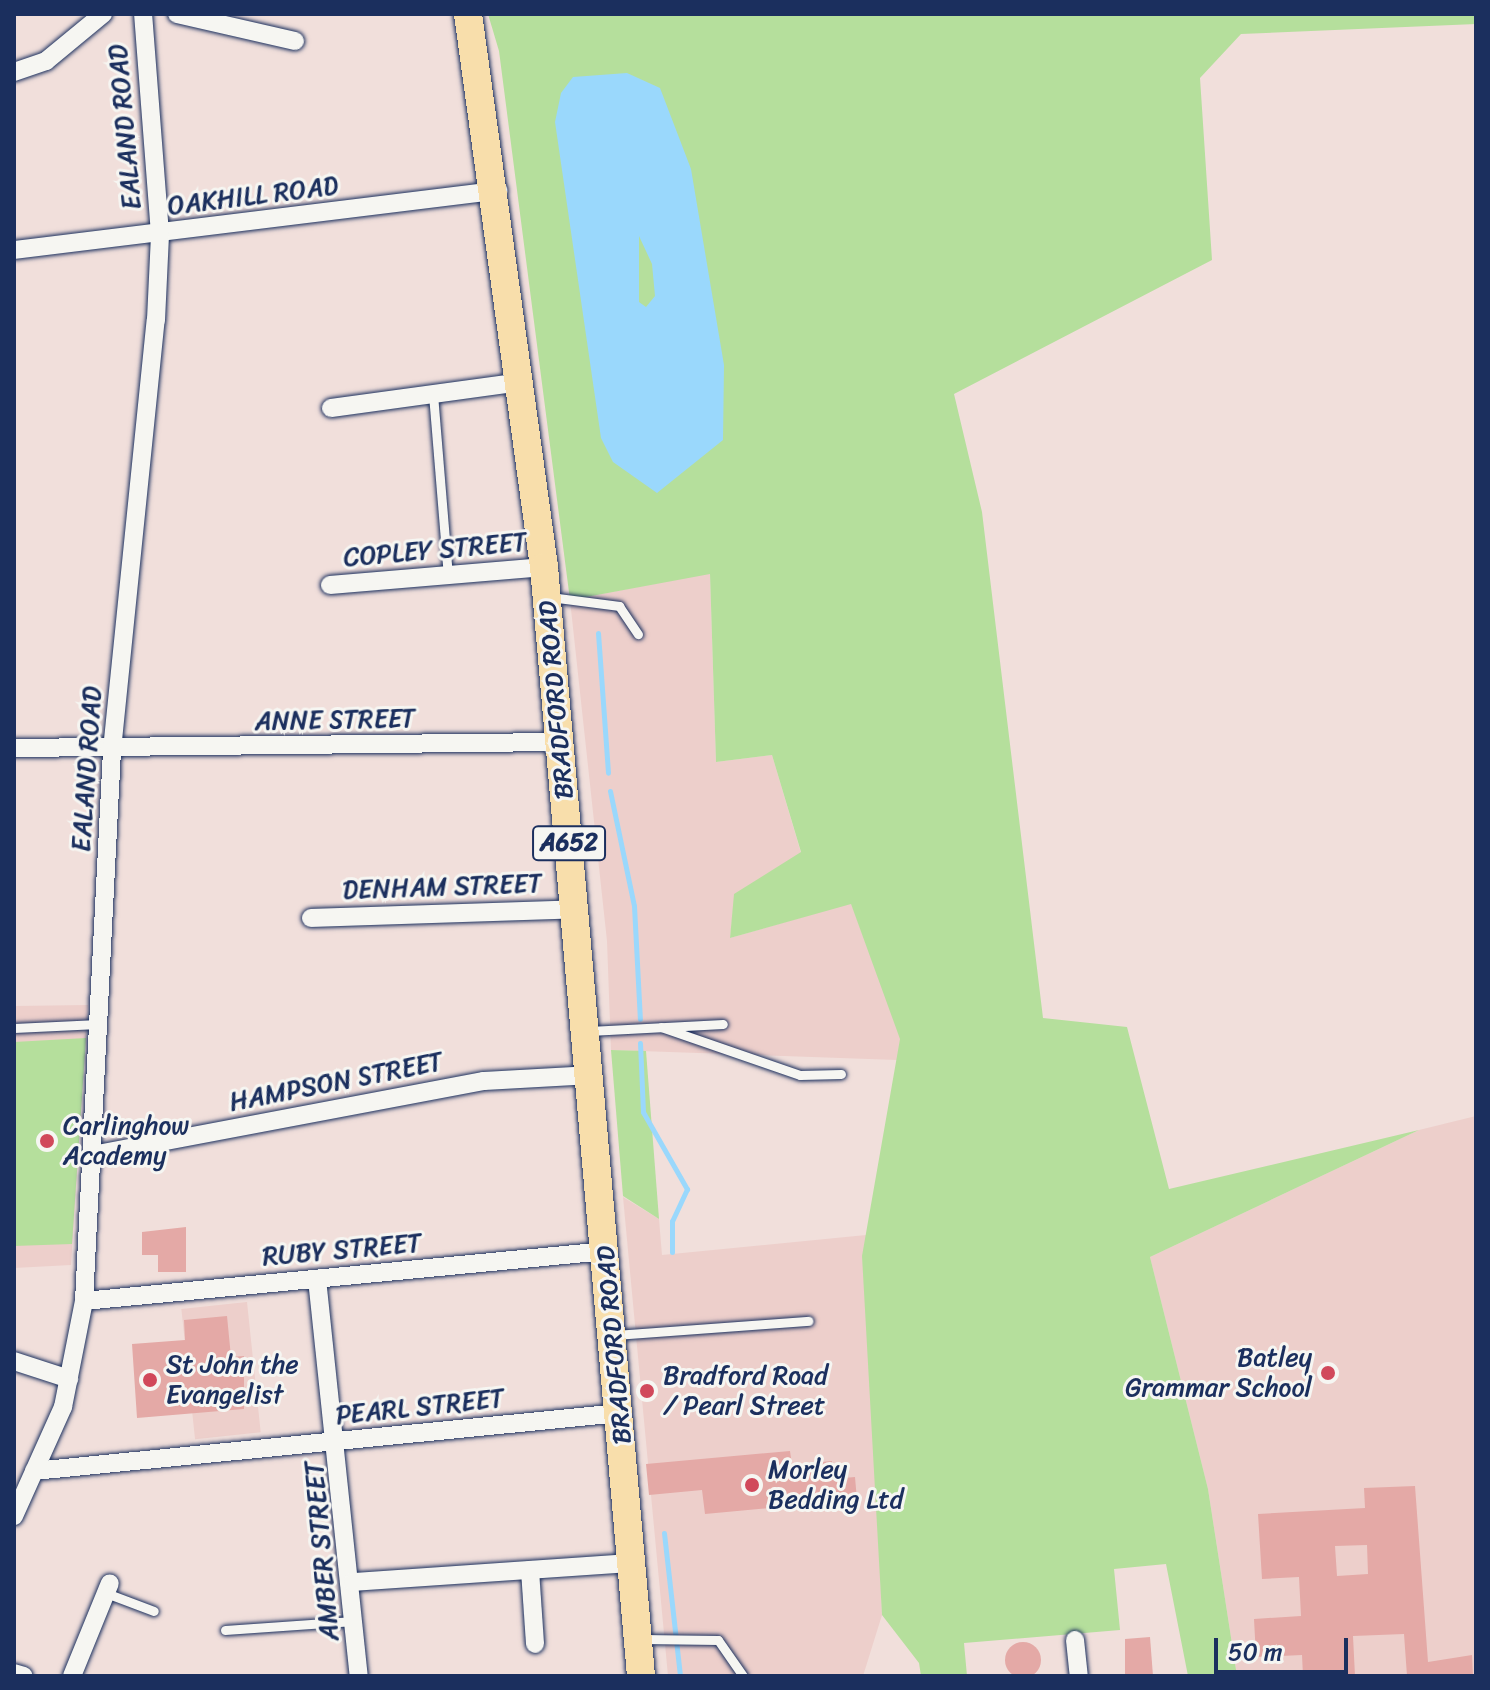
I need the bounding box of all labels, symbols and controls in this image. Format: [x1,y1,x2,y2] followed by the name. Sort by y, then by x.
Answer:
[102,43,148,211] street label: EALAND ROAD
[166,170,340,222] street label: OAKHILL ROAD
[342,526,528,574] street label: COPLEY STREET
[532,600,580,800] street label: BRADFORD ROAD
[66,685,108,853] street label: EALAND ROAD
[253,703,417,737] street label: ANNE STREET
[531,823,607,863] road number: A652
[341,868,543,906] street label: DENHAM STREET
[225,1046,447,1118] street label: HAMPSON STREET
[63,1110,189,1172] place label: Carlinghow Academy
[38,1132,56,1150] marker: Carlinghow Academy
[261,1227,423,1273] street label: RUBY STREET
[590,1245,638,1445] street label: BRADFORD ROAD
[1125,1342,1312,1404] place label: Batley Grammar School
[166,1349,299,1410] place label: St John the Evangelist
[663,1360,828,1422] place label: Bradford Road / Pearl Street
[1319,1364,1337,1382] marker: Batley Grammar School
[141,1371,159,1389] marker: St John the Evangelist
[638,1382,656,1400] marker: Bradford Road / Pearl Street
[334,1383,506,1431] street label: PEARL STREET
[768,1454,903,1516] place label: Morley Bedding Ltd
[299,1460,345,1642] street label: AMBER STREET
[743,1476,761,1494] marker: Morley Bedding Ltd
[1218,1622,1352,1672] scale bar
[1228,1631,1283,1673] text: 50 m

